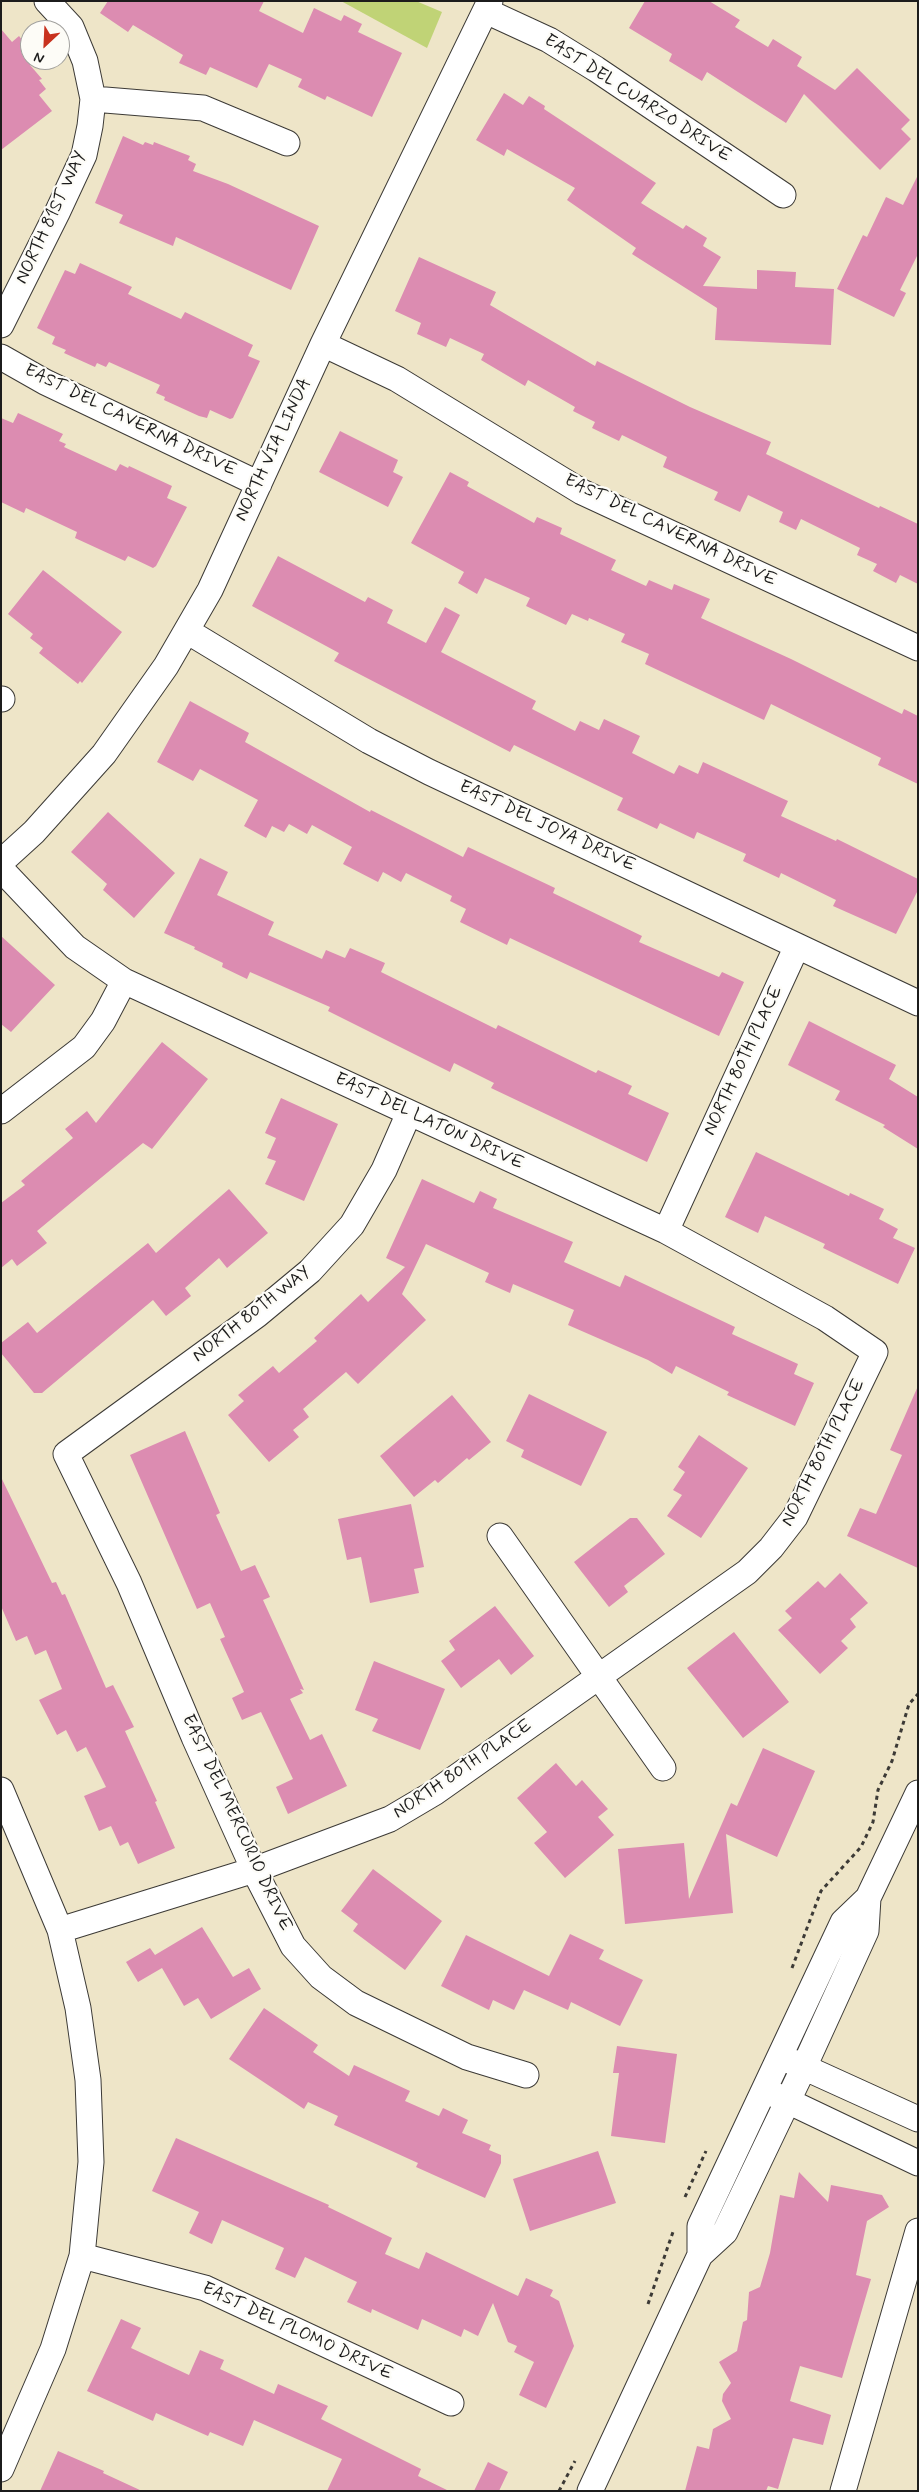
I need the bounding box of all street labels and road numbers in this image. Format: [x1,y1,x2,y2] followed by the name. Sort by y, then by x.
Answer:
[539,30,735,168] street label: EAST DEL CUARZO DRIVE
[12,148,92,288] street label: NORTH 81ST WAY
[20,360,240,482] street label: EAST DEL CAVERNA DRIVE
[231,375,317,525] street label: NORTH VIA LINDA
[560,470,780,592] street label: EAST DEL CAVERNA DRIVE
[455,777,639,877] street label: EAST DEL JOYA DRIVE
[700,983,788,1139] street label: NORTH 80TH PLACE
[331,1069,527,1175] street label: EAST DEL LATON DRIVE
[189,1262,315,1368] street label: NORTH 80TH WAY
[777,1376,871,1530] street label: NORTH 80TH PLACE
[176,1711,296,1935] street label: EAST DEL MERCURIO DRIVE
[390,1716,536,1824] street label: NORTH 80TH PLACE
[198,2278,396,2386] street label: EAST DEL PLOMO DRIVE

